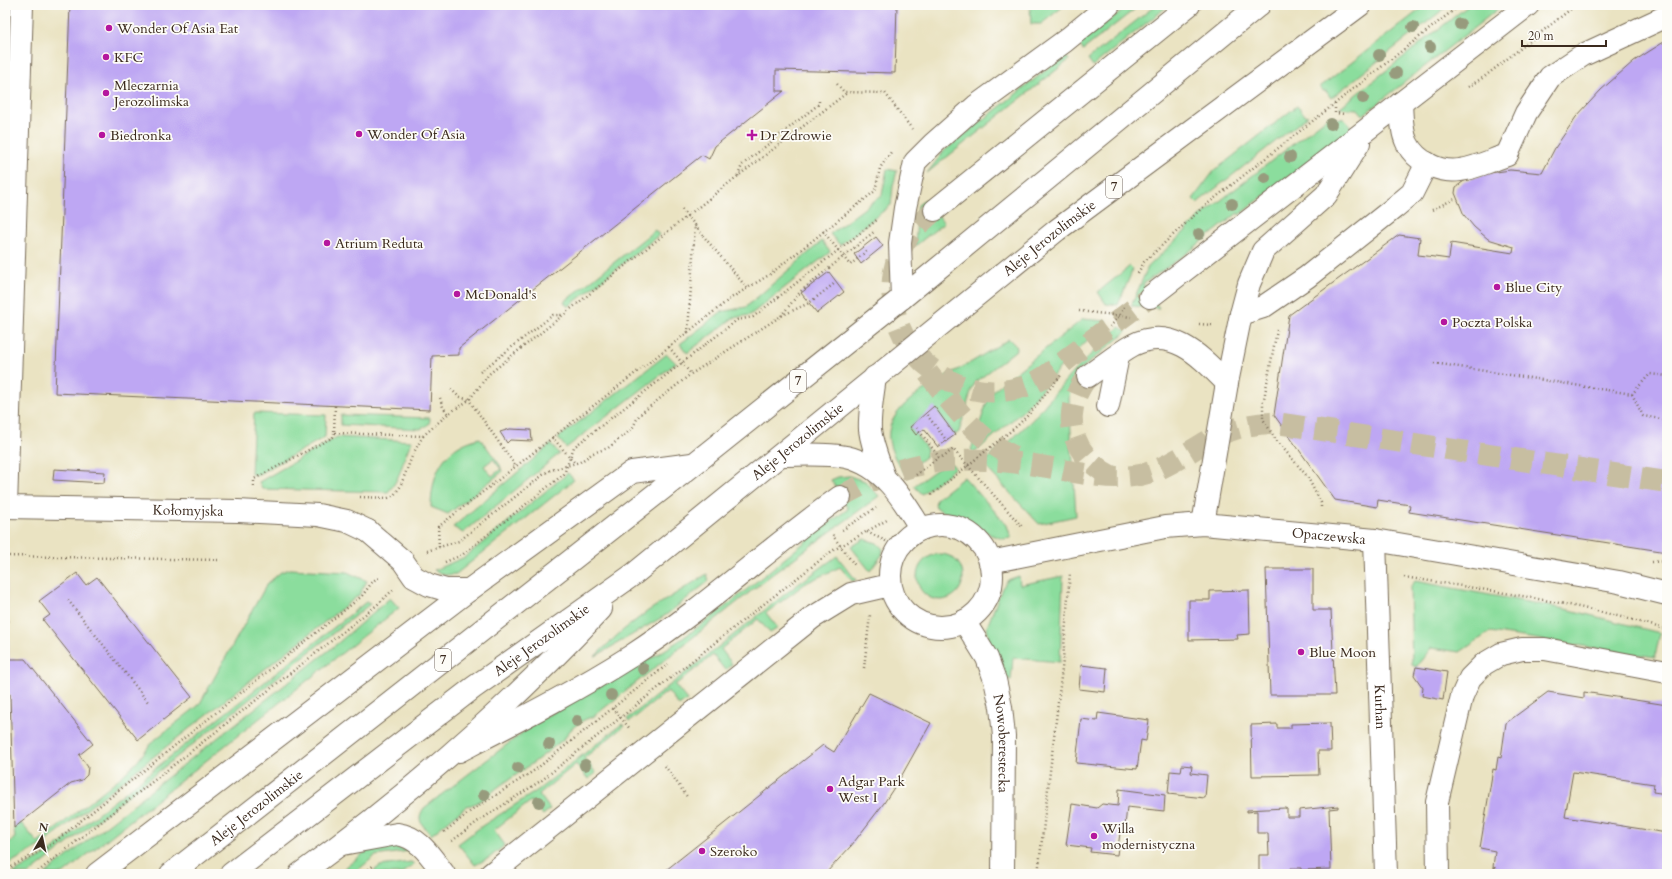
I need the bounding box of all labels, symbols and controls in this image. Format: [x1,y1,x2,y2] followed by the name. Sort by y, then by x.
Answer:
[116,19,239,38] place label: Wonder Of Asia Eat
[1522,22,1606,48] scale bar
[104,23,114,33] marker: Wonder Of Asia Eat
[1528,28,1555,44] text: 20 m
[114,48,143,67] place label: KFC
[101,52,111,62] marker: KFC
[112,76,189,111] place label: Mleczarnia Jerozolimska
[101,88,111,98] marker: Mleczarnia Jerozolimska
[366,125,465,144] place label: Wonder Of Asia
[110,126,171,145] place label: Biedronka
[760,126,832,145] place label: Dr Zdrowie
[354,129,364,139] marker: Wonder Of Asia
[97,130,107,140] marker: Biedronka
[747,130,757,140] marker: Dr Zdrowie
[1106,176,1122,198] road number: 7
[999,195,1100,280] street label: Aleje Jerozolimskie
[335,234,423,253] place label: Atrium Reduta
[322,238,332,248] marker: Atrium Reduta
[1505,278,1563,297] place label: Blue City
[1492,282,1502,292] marker: Blue City
[465,285,537,304] place label: McDonald's
[452,289,462,299] marker: McDonald's
[1452,313,1532,332] place label: Poczta Polska
[1439,317,1449,327] marker: Poczta Polska
[790,370,806,392] road number: 7
[747,398,847,484] street label: Aleje Jerozolimskie
[152,500,224,520] street label: Kołomyjska
[1291,523,1367,549] street label: Opaczewska
[490,599,593,680] street label: Aleje Jerozolimskie
[1309,643,1376,662] place label: Blue Moon
[1296,647,1306,657] marker: Blue Moon
[435,649,451,671] road number: 7
[1370,684,1391,730] street label: Kurhan
[989,692,1014,793] street label: Nowoberestecka
[205,765,306,850] street label: Aleje Jerozolimskie
[837,772,906,807] place label: Adgar Park West I
[825,784,835,794] marker: Adgar Park West I
[22,817,62,857] north arrow
[38,819,50,836] text: N
[1101,819,1195,854] place label: Willa modernistyczna
[1089,831,1099,841] marker: Willa modernistyczna
[710,842,758,861] place label: Szeroko
[697,846,707,856] marker: Szeroko

